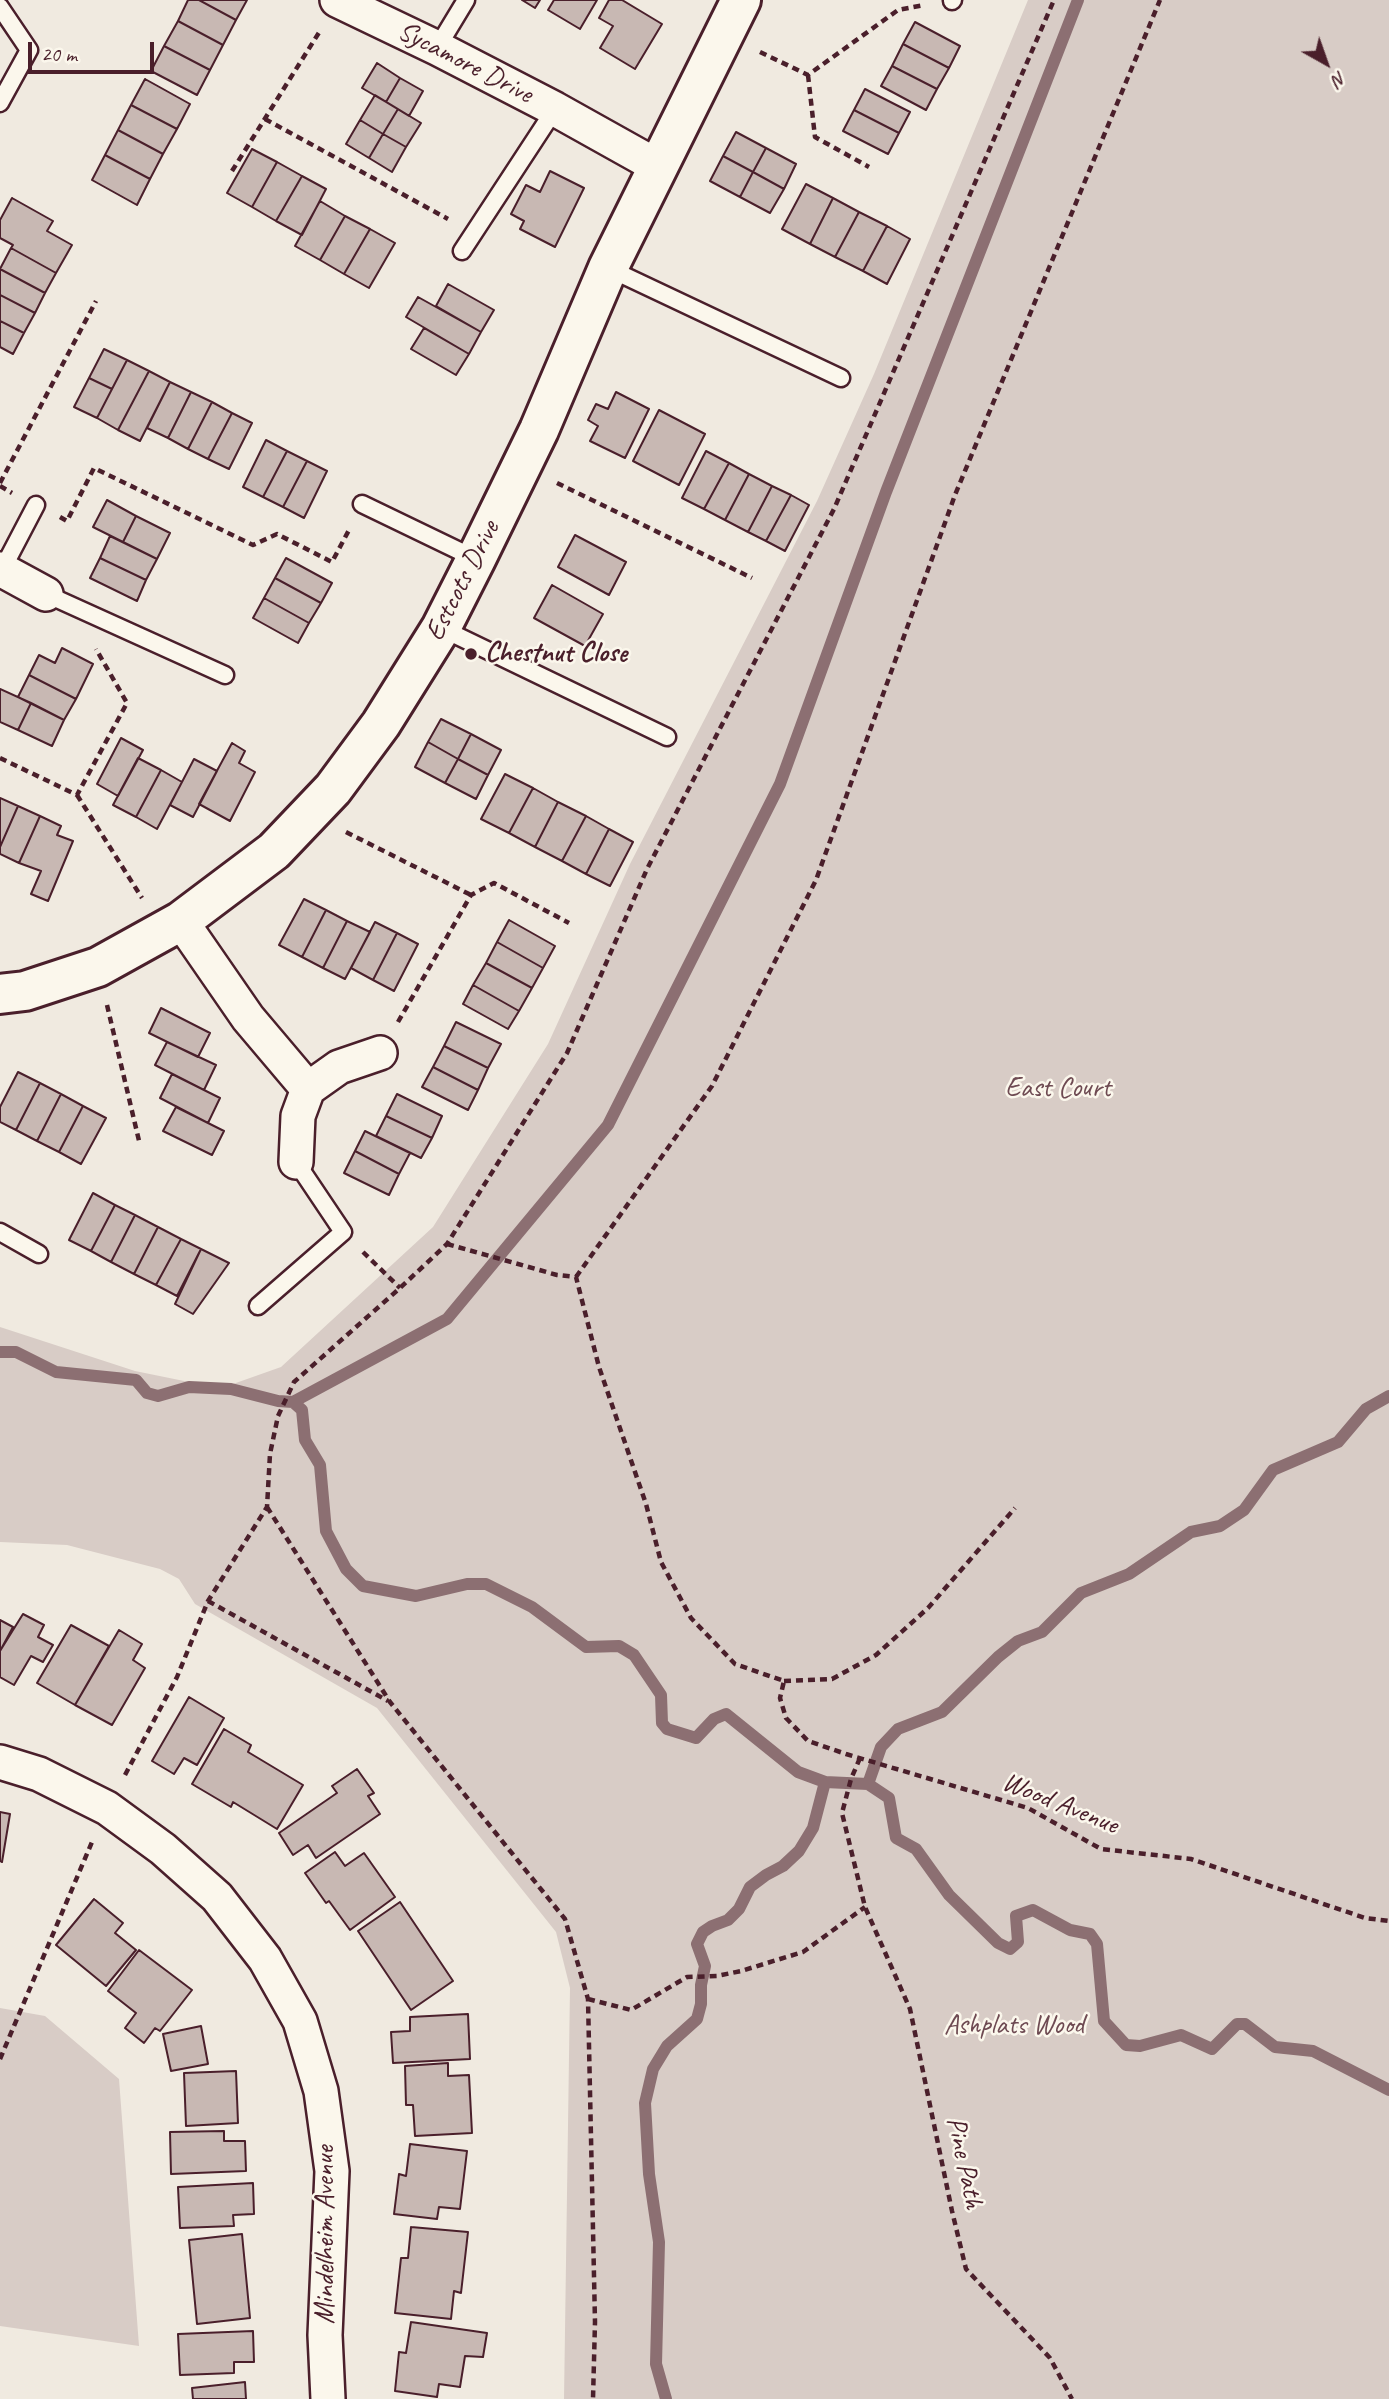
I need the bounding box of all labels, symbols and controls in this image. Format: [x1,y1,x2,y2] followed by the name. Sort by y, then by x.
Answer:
[392,15,538,111] street label: Sycamore Drive
[32,28,158,72] scale bar
[1291,28,1361,98] north arrow
[41,41,77,67] text: 20 m
[1327,66,1352,92] text: N
[419,516,507,646] street label: Estcots Drive
[485,637,627,671] place label: Chestnut Close
[463,646,479,662] marker: Chestnut Close
[1005,1072,1111,1106] park label: East Court
[997,1766,1123,1842] street label: Wood Avenue
[944,2009,1084,2043] park label: Ashplats Wood
[938,2114,990,2212] street label: Pine Path
[309,2146,343,2324] street label: Mindelheim Avenue

